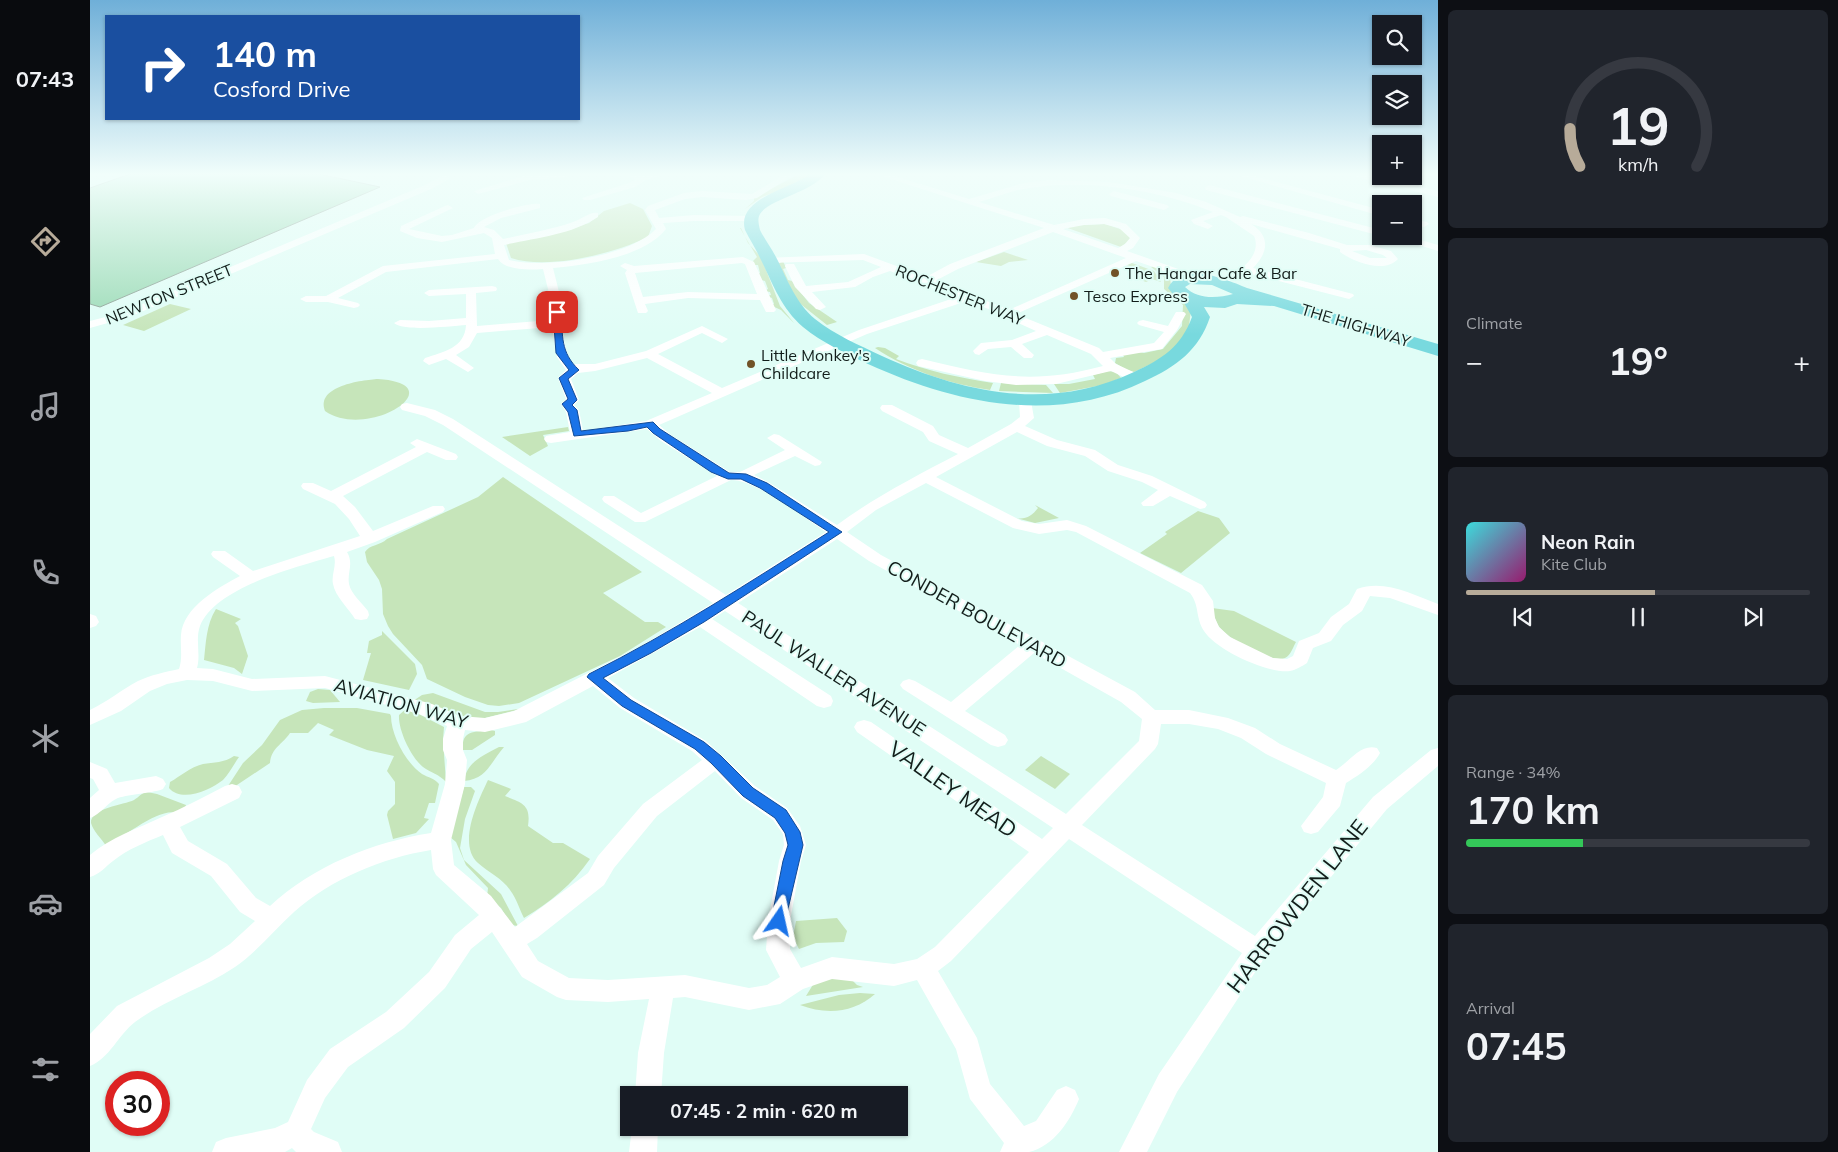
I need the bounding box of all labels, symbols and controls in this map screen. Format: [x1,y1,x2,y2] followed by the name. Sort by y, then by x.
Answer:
[1372,15,1422,245] map controls
[1372,15,1422,65] button: search
[213,32,317,76] text: 140 m
[130,35,195,100] icon: right
[16,65,74,93] text: 07:43
[213,75,350,103] text: Cosford Drive
[1372,75,1422,125] button: layers
[1607,93,1669,158] text: 19
[1372,135,1422,185] button: +
[1618,153,1658,175] text: km/h
[1372,195,1422,245] button: −
[28,224,63,259] icon: directions
[102,259,236,329] street label: NEWTON STREET
[893,260,1028,330] street label: ROCHESTER WAY
[1125,263,1297,283] place label: The Hangar Cafe & Bar
[1109,267,1121,279] marker: The Hangar Cafe & Bar
[1084,286,1188,306] place label: Tesco Express
[1068,290,1080,302] marker: Tesco Express
[536,291,578,333] pin
[543,298,571,326] icon: arrive
[1299,299,1413,351] street label: THE HIGHWAY
[1466,313,1522,333] text: Climate
[1608,337,1668,385] text: 19°
[1466,344,1483,379] text: −
[1793,344,1810,379] text: +
[761,345,870,383] place label: Little Monkey's Childcare
[745,358,757,370] marker: Little Monkey's Childcare
[28,389,63,424] icon: music
[1541,530,1635,554] text: Neon Rain
[1541,554,1607,574] text: Kite Club
[28,555,63,590] icon: phone
[883,555,1071,673] street label: CONDER BOULEVARD
[1509,603,1537,631] icon: previous
[1624,603,1652,631] icon: pause
[1739,603,1767,631] icon: next
[737,604,931,742] street label: PAUL WALLER AVENUE
[331,672,471,734] street label: AVIATION WAY
[28,721,63,756] icon: climate
[883,734,1023,844] street label: VALLEY MEAD
[1466,762,1561,782] text: Range · 34%
[1466,786,1600,834] text: 170 km
[1220,813,1374,999] street label: HARROWDEN LANE
[28,886,63,921] icon: car
[752,894,804,946] position arrow
[1466,998,1515,1018] text: Arrival
[1466,1022,1567,1070] text: 07:45
[28,1052,63,1087] icon: filters
[105,1071,170,1136] speed limit sign: 30
[670,1099,858,1123] text: 07:45 · 2 min · 620 m

